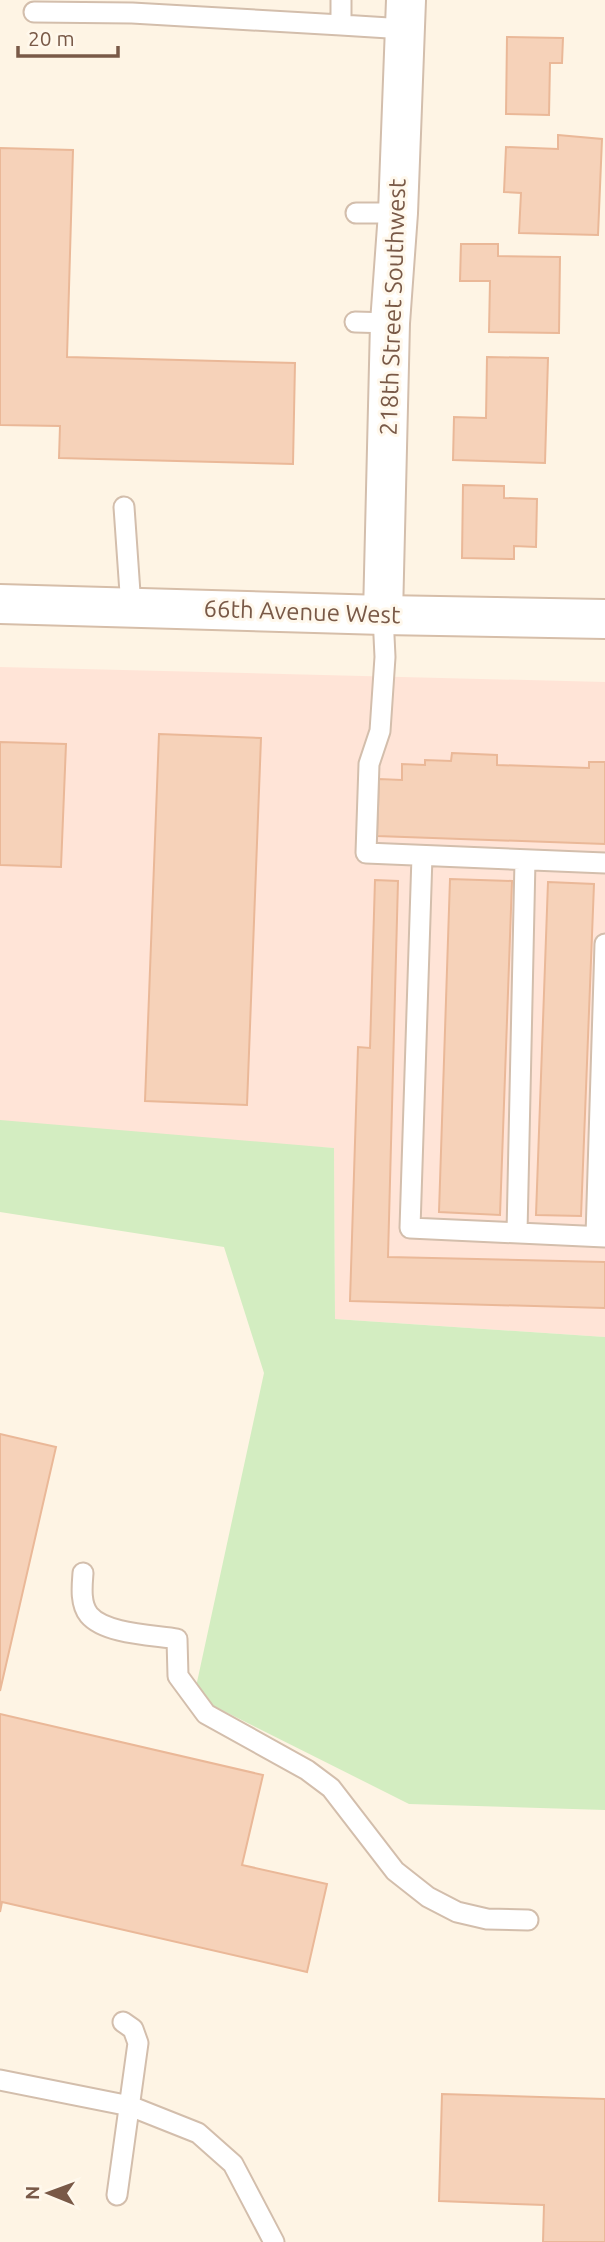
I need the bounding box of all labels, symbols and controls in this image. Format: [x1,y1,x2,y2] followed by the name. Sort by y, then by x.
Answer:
[18,14,117,58] scale bar
[28,26,75,50] text: 20 m
[375,178,410,436] street label: 218th Street Southwest
[203,595,401,628] street label: 66th Avenue West
[14,2158,84,2228] north arrow
[21,2185,43,2200] text: N

